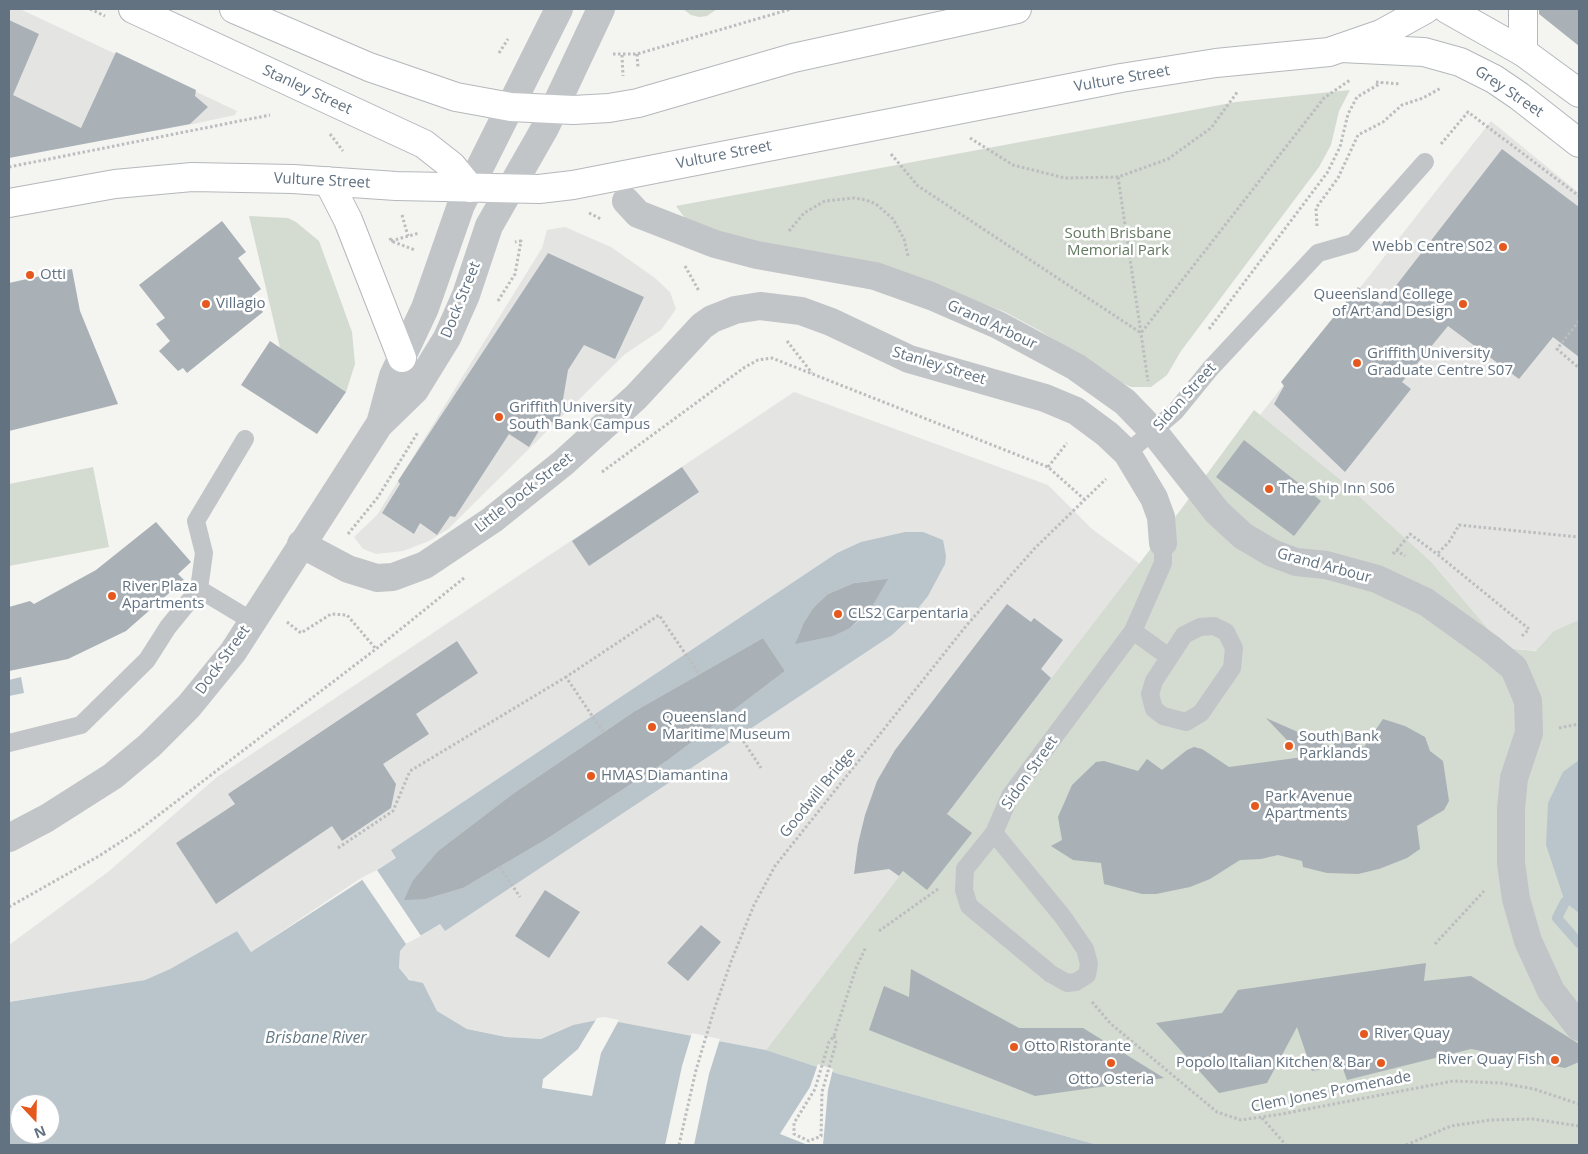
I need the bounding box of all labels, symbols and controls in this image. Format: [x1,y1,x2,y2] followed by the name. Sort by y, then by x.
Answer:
[259,61,355,119] street label: Stanley Street
[1073,62,1171,96] street label: Vulture Street
[1471,63,1547,121] street label: Grey Street
[675,137,773,173] street label: Vulture Street
[273,169,371,193] street label: Vulture Street
[1065,225,1171,260] park label: South Brisbane Memorial Park
[1372,238,1493,256] place label: Webb Centre S02
[1497,241,1509,253] marker: Webb Centre S02
[438,259,484,341] street label: Dock Street
[40,266,66,284] place label: Otti
[24,269,36,281] marker: Otti
[1314,286,1453,321] place label: Queensland College of Art and Design
[216,295,266,313] place label: Villagio
[944,296,1040,354] street label: Grand Arbour
[200,298,212,310] marker: Villagio
[1457,298,1469,310] marker: Queensland College of Art and Design
[890,343,988,389] street label: Stanley Street
[1367,345,1513,380] place label: Griffith University Graduate Centre S07
[1351,357,1363,369] marker: Griffith University Graduate Centre S07
[1150,359,1220,435] street label: Sidon Street
[509,399,650,434] place label: Griffith University South Bank Campus
[493,411,505,423] marker: Griffith University South Bank Campus
[472,449,576,537] street label: Little Dock Street
[1279,480,1395,498] place label: The Ship Inn S06
[1263,483,1275,495] marker: The Ship Inn S06
[1275,545,1373,587] street label: Grand Arbour
[122,578,204,613] place label: River Plaza Apartments
[106,590,118,602] marker: River Plaza Apartments
[848,605,969,623] place label: CLS2 Carpentaria
[832,608,844,620] marker: CLS2 Carpentaria
[192,622,254,698] street label: Dock Street
[662,709,790,744] place label: Queensland Maritime Museum
[646,721,658,733] marker: Queensland Maritime Museum
[1299,728,1379,763] place label: South Bank Parklands
[998,733,1062,813] street label: Sidon Street
[1283,740,1295,752] marker: South Bank Parklands
[776,744,860,842] street label: Goodwill Bridge
[601,767,728,785] place label: HMAS Diamantina
[585,770,597,782] marker: HMAS Diamantina
[1265,788,1352,823] place label: Park Avenue Apartments
[1249,800,1261,812] marker: Park Avenue Apartments
[1374,1025,1450,1043] place label: River Quay
[265,1028,367,1048] water label: Brisbane River
[1358,1028,1370,1040] marker: River Quay
[1024,1038,1131,1056] place label: Otto Ristorante
[1008,1041,1020,1053] marker: Otto Ristorante
[1438,1051,1545,1069] place label: River Quay Fish
[1176,1054,1371,1072] place label: Popolo Italian Kitchen & Bar
[1549,1054,1561,1066] marker: River Quay Fish
[1105,1057,1117,1069] marker: Otto Osteria
[1375,1057,1387,1069] marker: Popolo Italian Kitchen & Bar
[1249,1068,1413,1116] street label: Clem Jones Promenade
[1068,1071,1154,1089] place label: Otto Osteria
[10,1094,60,1144] north arrow
[31,1122,49,1143] text: N

